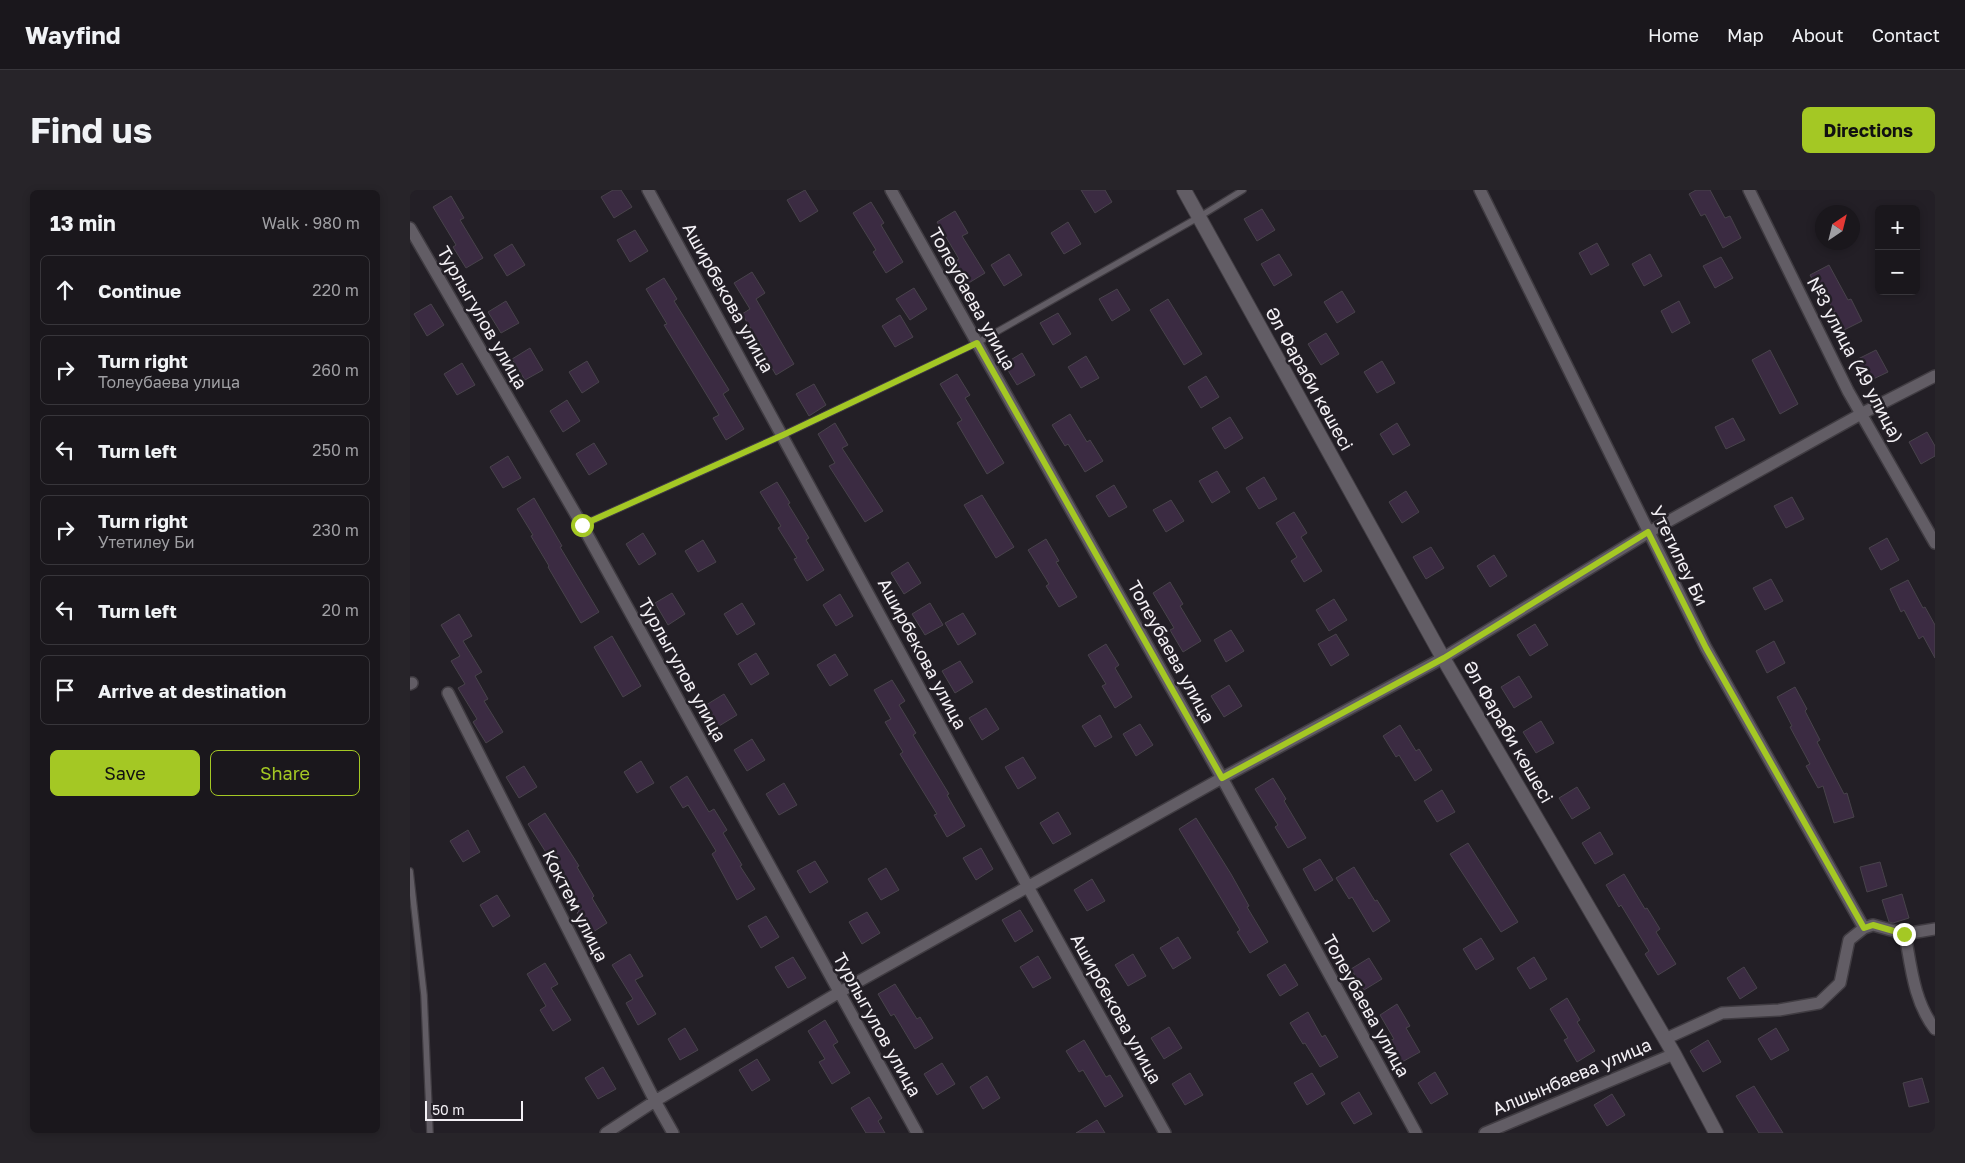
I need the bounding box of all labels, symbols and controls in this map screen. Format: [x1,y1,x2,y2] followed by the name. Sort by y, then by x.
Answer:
[25,20,121,49] text: Wayfind
[1648,24,1699,46] text: Home
[1727,24,1764,46] text: Map
[1792,24,1844,46] text: About
[1872,24,1940,46] text: Contact
[1802,107,1935,153] button: Directions
[30,109,152,151] text: Find us
[1815,205,1860,250] north arrow
[1875,205,1920,295] map controls
[1875,205,1920,250] button: +
[50,210,116,236] text: 13 min
[262,213,360,233] text: Walk · 980 m
[678,219,779,376] street label: Аширбекова улица
[925,223,1021,374] street label: Толеубаева улица
[433,242,533,393] street label: Турлыгулов улица
[1875,250,1920,295] button: −
[1803,273,1909,446] street label: №3 улица (49 улица)
[51,276,79,304] icon: ahead
[98,279,181,302] text: Continue
[312,280,359,300] text: 220 m
[1261,303,1358,454] street label: Әл Фараби көшесі
[98,349,188,372] text: Turn right
[51,356,79,384] icon: right
[312,360,359,380] text: 260 m
[98,372,240,392] text: Толеубаева улица
[51,436,79,464] icon: left
[98,439,177,462] text: Turn left
[312,440,359,460] text: 250 m
[1646,502,1714,609] street label: Утетилеу Би
[98,509,188,532] text: Turn right
[571,514,594,537] route start
[51,516,79,544] icon: right
[312,520,359,540] text: 230 m
[98,532,194,552] text: Утетилеу Би
[874,574,972,733] street label: Аширбекова улица
[1124,576,1220,727] street label: Толеубаева улица
[634,594,732,745] street label: Турлыгулов улица
[51,596,79,624] icon: left
[98,599,177,622] text: Turn left
[322,600,359,620] text: 20 m
[1459,656,1559,807] street label: Әл Фараби көшесі
[51,676,79,704] icon: arrive
[98,679,286,702] text: Arrive at destination
[50,750,200,796] button: Save
[210,750,360,796] button: Share
[538,846,614,965] street label: Коктем улица
[1893,923,1916,946] route end
[1066,930,1167,1087] street label: Аширбекова улица
[1319,930,1415,1081] street label: Толеубаева улица
[829,949,927,1100] street label: Турлыгулов улица
[1489,1033,1654,1120] street label: Алшынбаева улица
[425,1098,522,1121] scale bar
[432,1101,465,1118] text: 50 m

